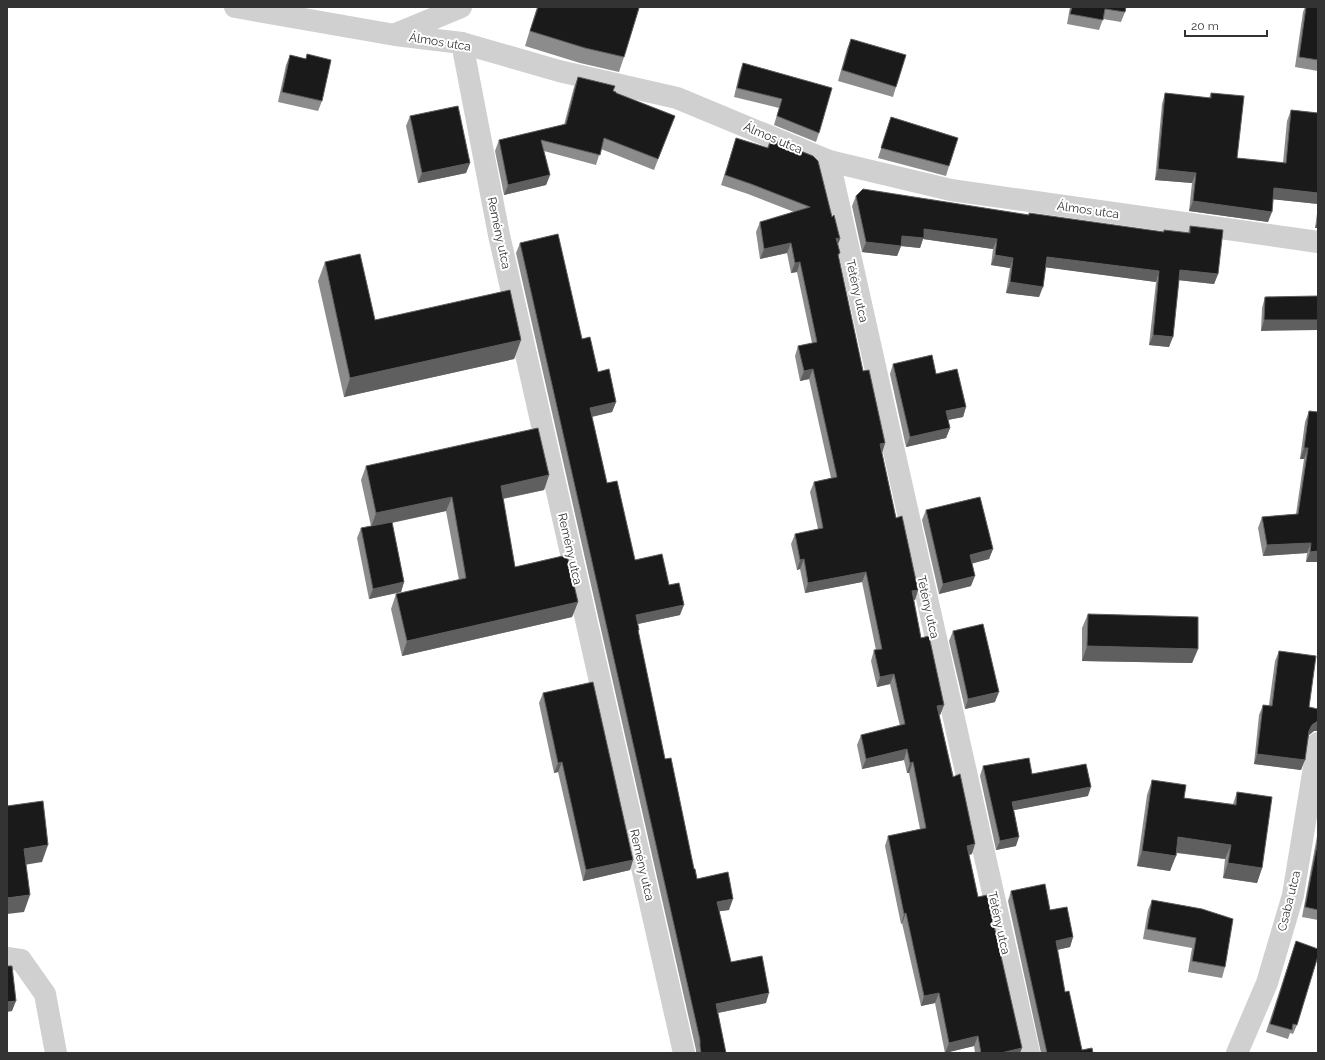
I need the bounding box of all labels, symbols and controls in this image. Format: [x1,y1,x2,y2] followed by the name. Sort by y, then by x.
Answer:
[1185,12,1267,38] scale bar
[1191,19,1219,33] text: 20 m
[408,30,472,54] street label: Álmos utca
[741,119,805,157] street label: Álmos utca
[485,196,513,270] street label: Remény utca
[1056,199,1120,221] street label: Álmos utca
[843,258,871,324] street label: Tétény utca
[555,512,585,586] street label: Remény utca
[914,574,942,640] street label: Tétény utca
[627,828,657,902] street label: Remény utca
[1275,869,1303,933] street label: Csaba utca
[985,890,1013,956] street label: Tétény utca

